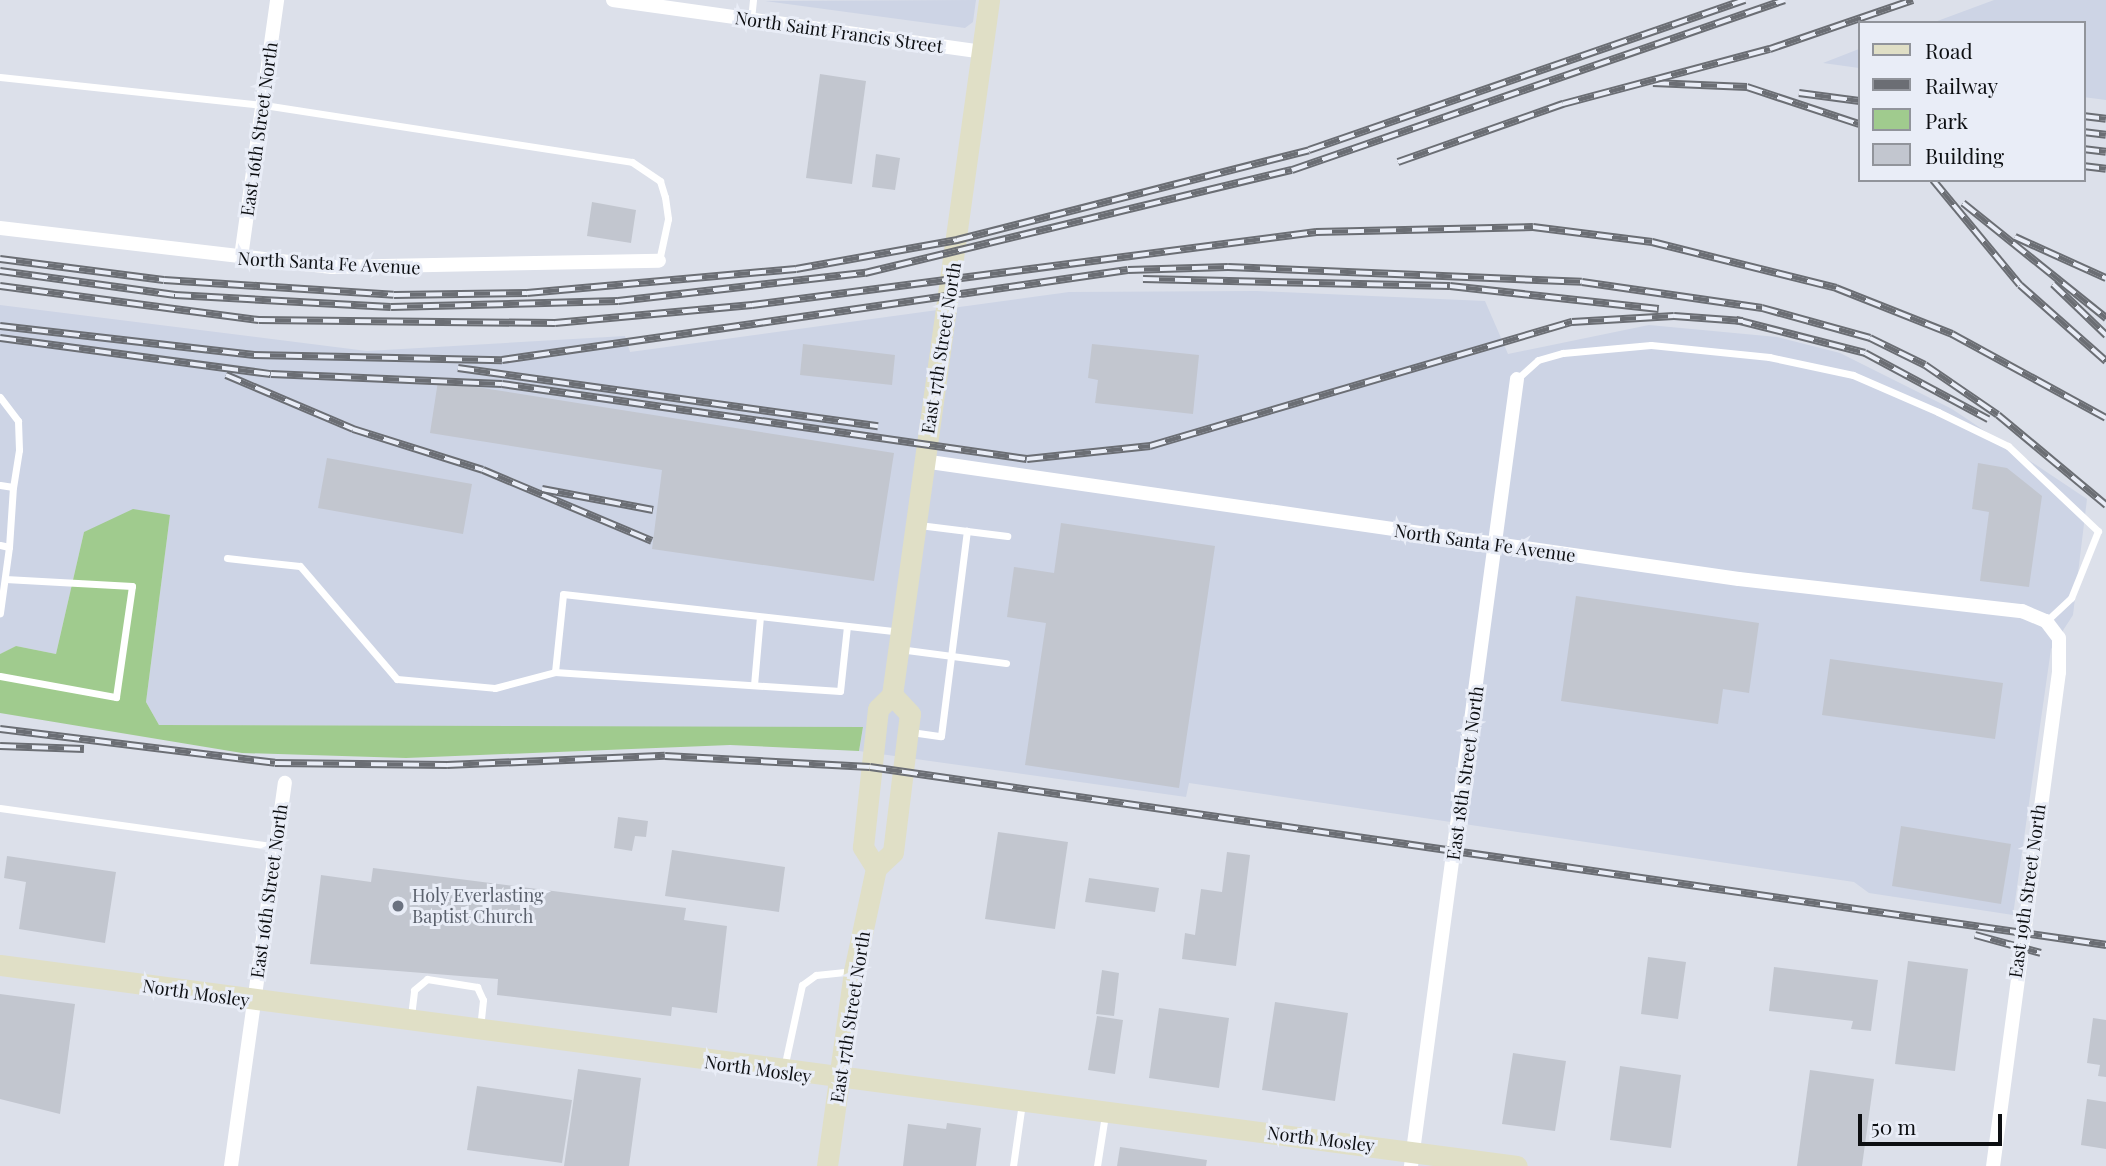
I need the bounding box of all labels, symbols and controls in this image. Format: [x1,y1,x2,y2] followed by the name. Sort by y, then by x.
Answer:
[733,7,945,57] street label: North Saint Francis Street
[1857,21,2085,182] legend
[1925,36,1973,64] text: Road
[236,40,282,218] street label: East 16th Street North
[1925,71,1998,99] text: Railway
[1925,106,1968,134] text: Park
[1925,141,2004,169] text: Building
[237,247,421,279] street label: North Santa Fe Avenue
[917,260,965,436] street label: East 17th Street North
[1393,520,1577,566] street label: North Santa Fe Avenue
[1442,684,1488,862] street label: East 18th Street North
[246,802,292,980] street label: East 16th Street North
[2004,802,2050,980] street label: East 19th Street North
[412,885,544,928] place label: Holy Everlasting Baptist Church
[390,898,406,914] marker: Holy Everlasting Baptist Church
[826,929,874,1105] street label: East 17th Street North
[141,975,251,1011] street label: North Mosley
[703,1051,813,1087] street label: North Mosley
[1861,1100,2004,1144] scale bar
[1871,1112,1916,1140] text: 50 m
[1266,1122,1376,1156] street label: North Mosley

